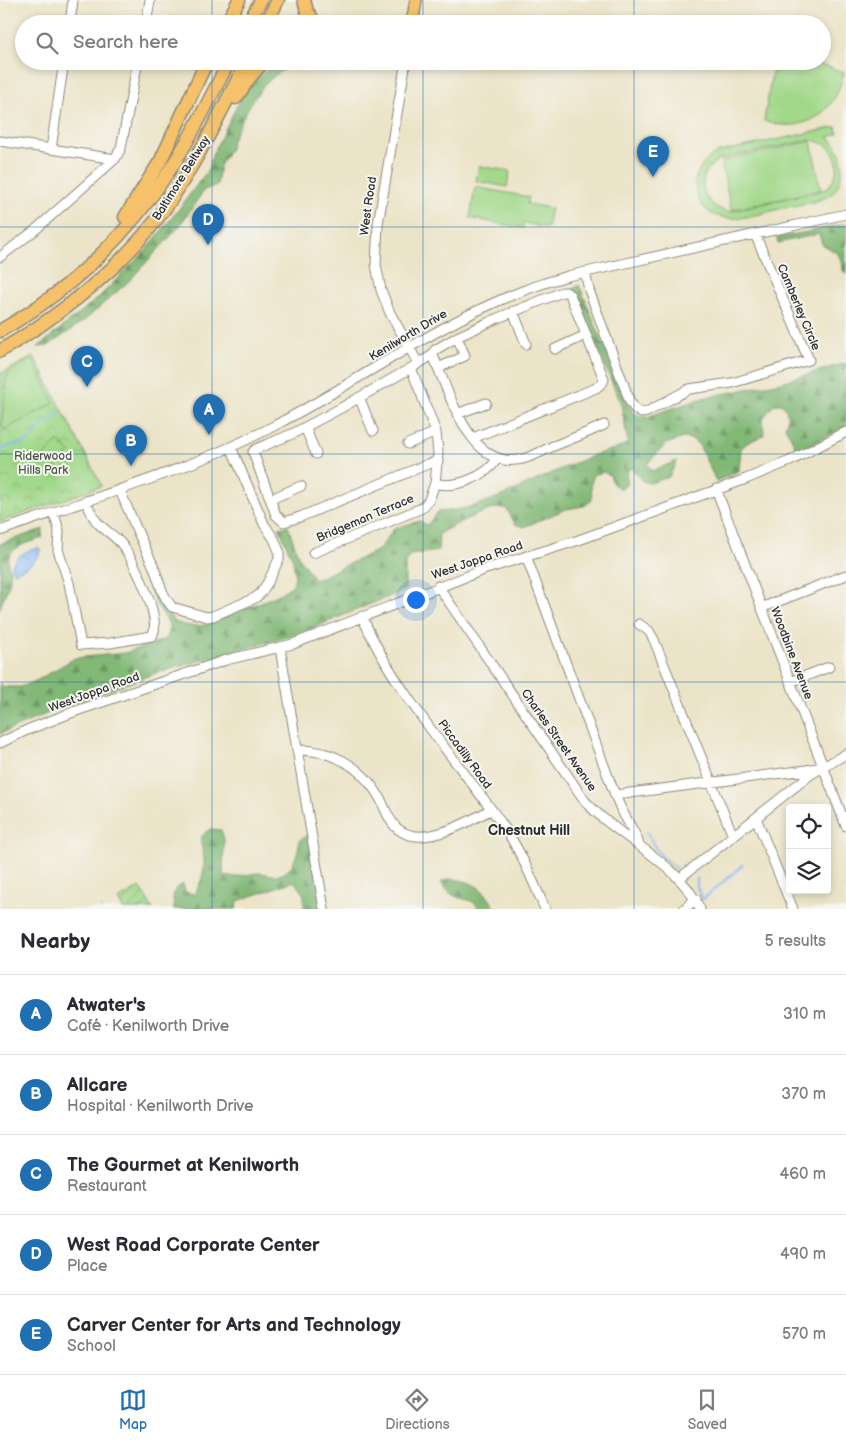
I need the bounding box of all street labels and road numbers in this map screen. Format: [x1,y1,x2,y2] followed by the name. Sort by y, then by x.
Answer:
[149,133,214,223] street label: Baltimore Beltway
[357,176,380,236] street label: West Road
[774,262,824,353] street label: Camberley Circle
[367,306,450,365] street label: Kenilworth Drive
[314,491,416,546] street label: Bridgeman Terrace
[430,538,525,583] street label: West Joppa Road
[767,605,816,701] street label: Woodbine Avenue
[47,669,142,716] street label: West Joppa Road
[518,686,600,794] street label: Charles Street Avenue
[434,717,495,792] street label: Piccadilly Road

